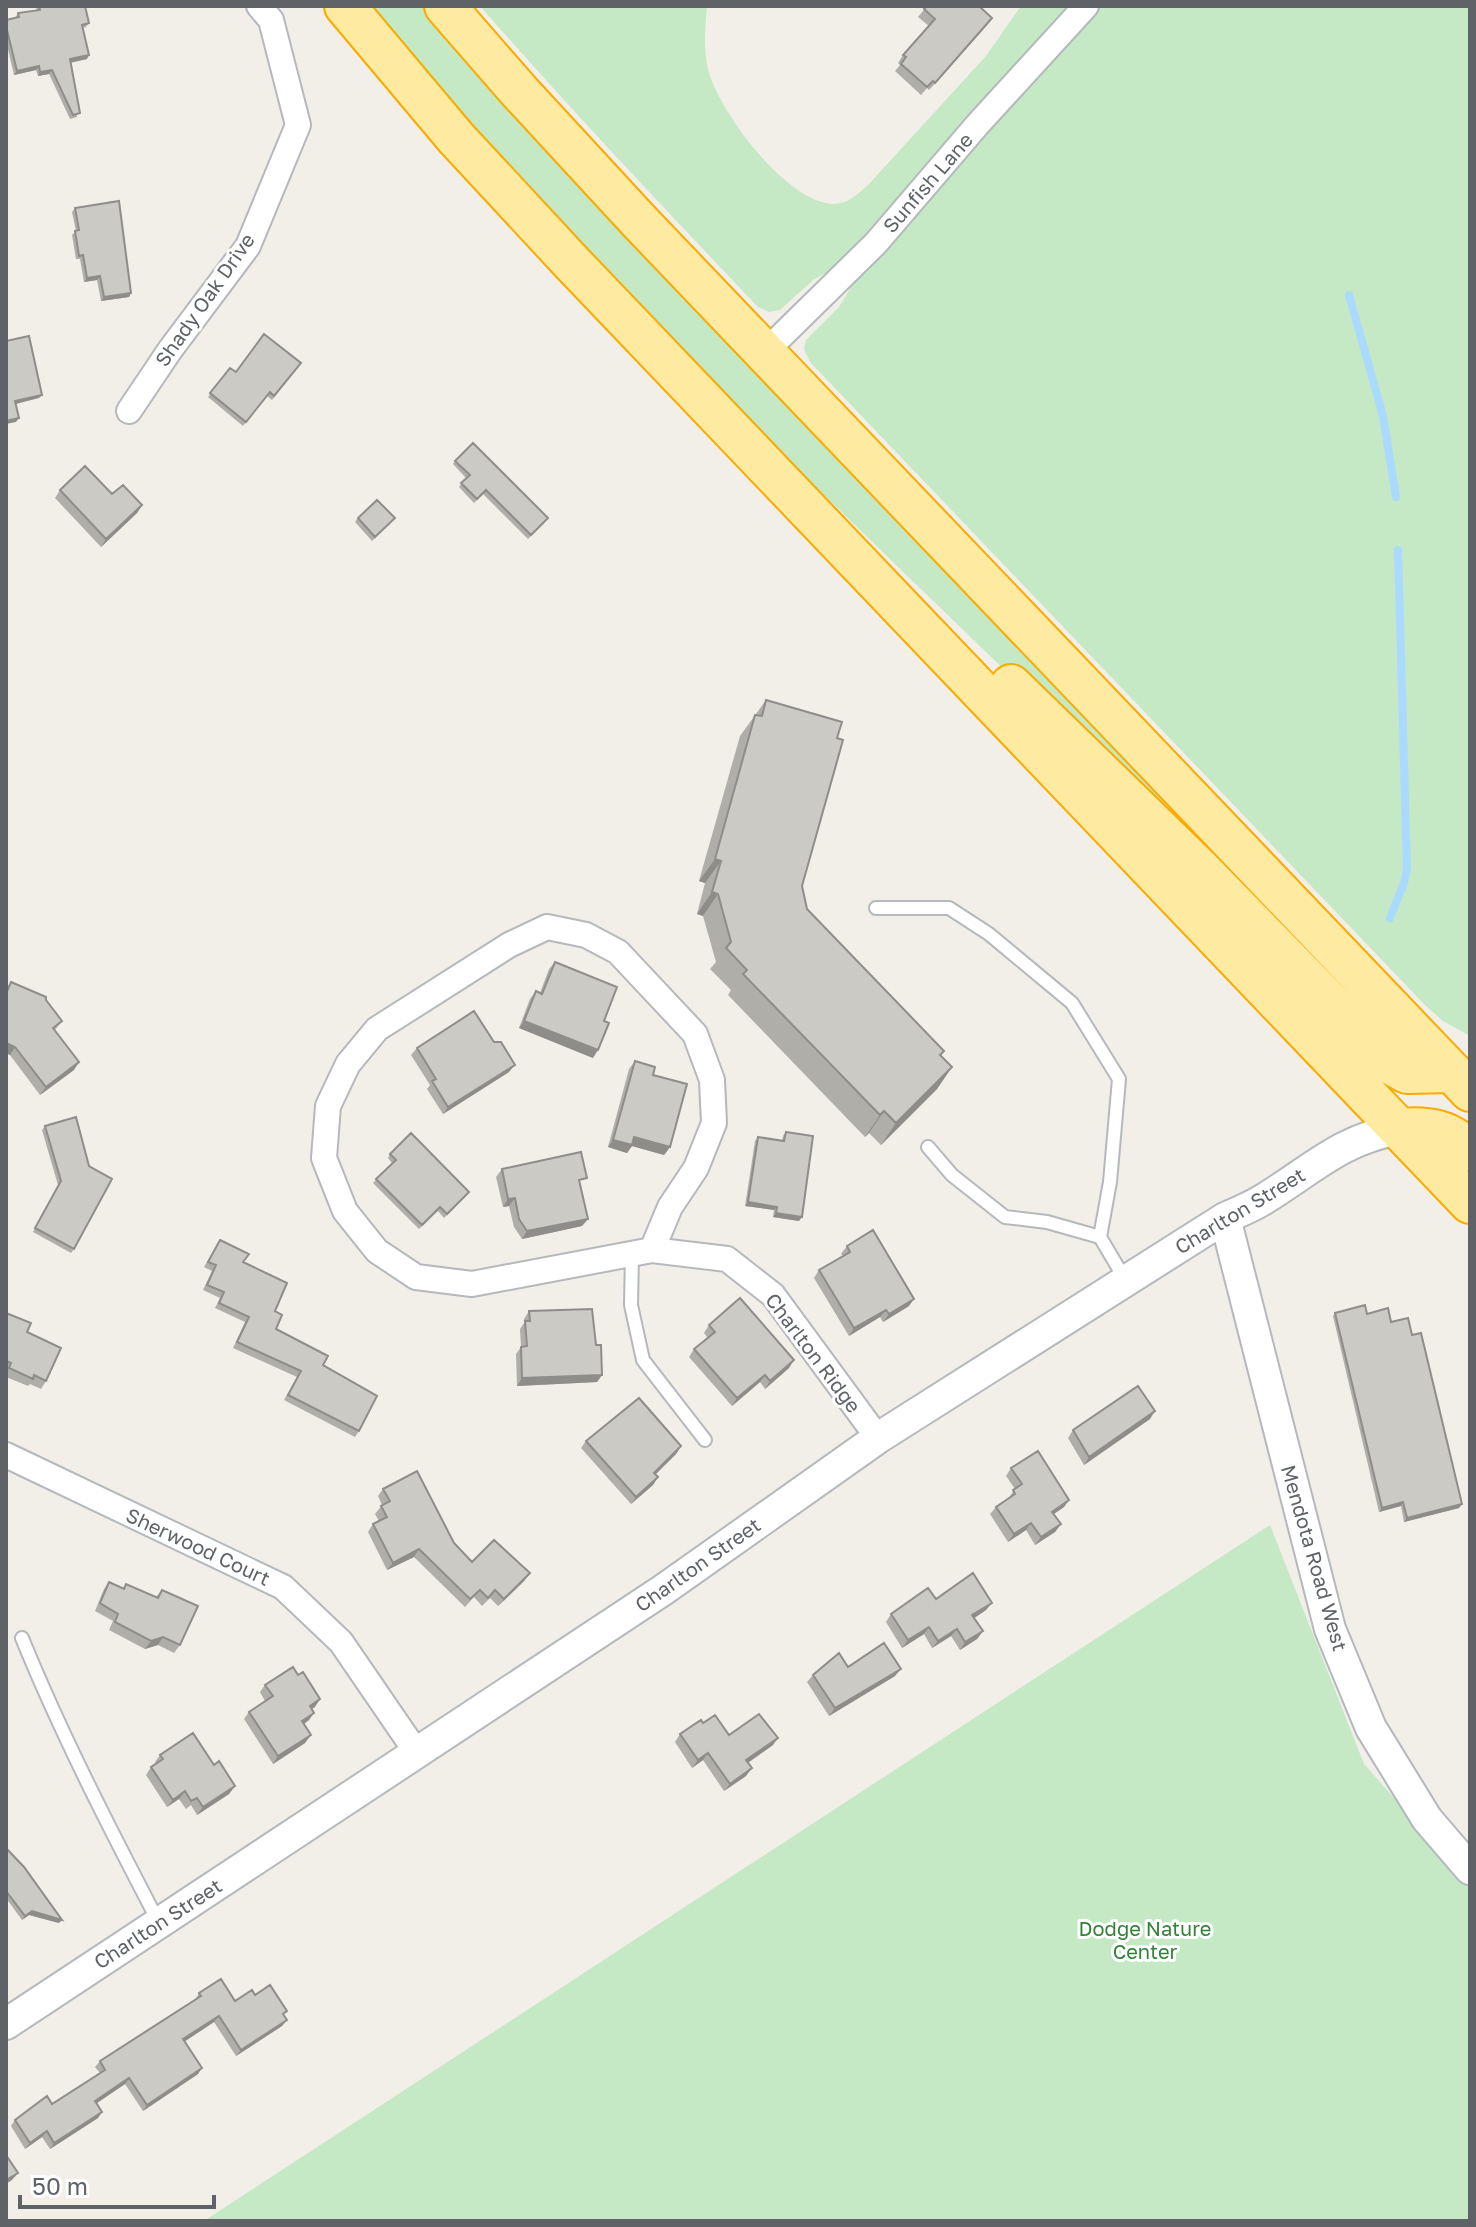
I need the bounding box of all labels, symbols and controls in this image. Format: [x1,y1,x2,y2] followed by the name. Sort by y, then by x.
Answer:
[877,127,977,237] street label: Sunfish Lane
[149,228,259,371] street label: Shady Oak Drive
[1170,1162,1309,1258] street label: Charlton Street
[761,1288,867,1417] street label: Charlton Ridge
[1277,1462,1353,1653] street label: Mendota Road West
[123,1502,274,1590] street label: Sherwood Court
[630,1512,765,1616] street label: Charlton Street
[89,1873,226,1973] street label: Charlton Street
[1079,1916,1211,1963] park label: Dodge Nature Center
[20,2159,214,2209] scale bar
[32,2171,88,2200] text: 50 m

